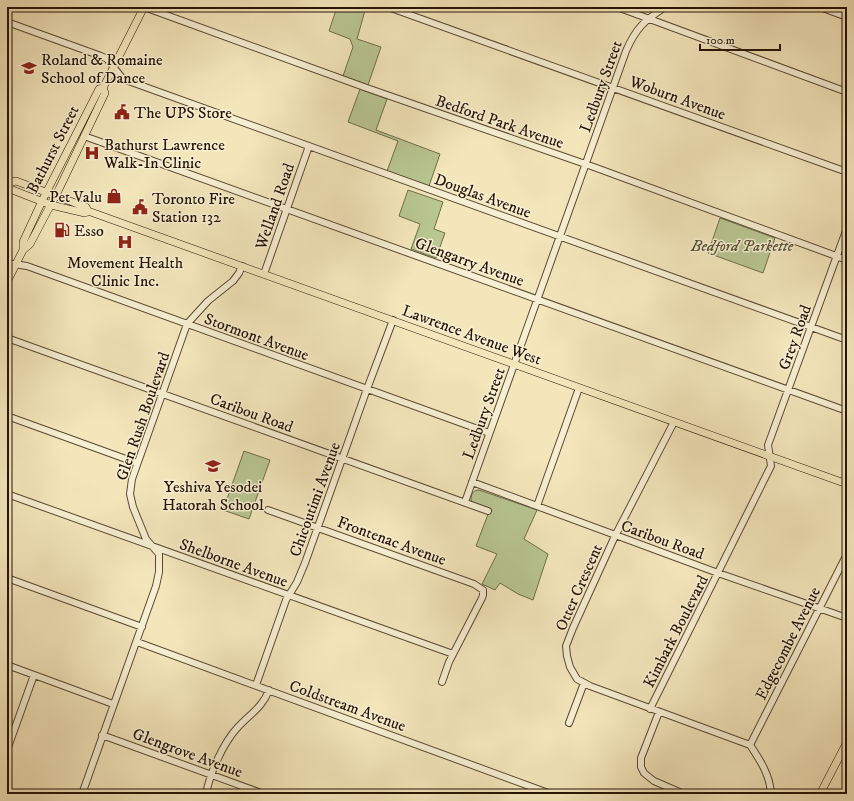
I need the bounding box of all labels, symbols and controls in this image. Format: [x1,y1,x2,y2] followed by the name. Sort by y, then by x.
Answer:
[700,26,780,52] scale bar
[706,33,735,48] text: 100 m
[575,38,627,135] street label: Ledbury Street
[41,50,163,88] place label: Roland & Romaine School of Dance
[20,59,38,77] school or university icon: Roland & Romaine School of Dance
[626,71,729,125] street label: Woburn Avenue
[433,91,567,153] street label: Bedford Park Avenue
[22,102,84,197] street label: Bathurst Street
[113,103,131,121] public building icon: The UPS Store
[134,103,232,123] place label: The UPS Store
[103,135,225,173] place label: Bathurst Lawrence Walk-In Clinic
[83,144,101,162] hospital icon: Bathurst Lawrence Walk-In Clinic
[251,161,299,253] street label: Welland Road
[431,169,534,223] street label: Douglas Avenue
[49,187,102,207] place label: Pet Valu
[105,187,123,205] shop icon: Pet Valu
[152,189,235,227] place label: Toronto Fire Station 132
[131,198,149,216] public building icon: Toronto Fire Station 132
[53,221,71,239] fuel station icon: Esso
[74,221,104,241] place label: Esso
[116,233,134,251] hospital icon: Movement Health Clinic Inc.
[412,233,527,291] street label: Glengarry Avenue
[690,236,794,256] park label: Bedford Parkette
[67,253,184,291] place label: Movement Health Clinic Inc.
[399,300,544,369] street label: Lawrence Avenue West
[774,302,816,373] street label: Grey Road
[202,309,312,365] street label: Stormont Avenue
[112,349,174,483] street label: Glen Rush Boulevard
[458,365,510,462] street label: Ledbury Street
[207,389,296,437] street label: Caribou Road
[285,439,345,559] street label: Chicoutimi Avenue
[204,457,222,475] school or university icon: Yeshiva Yesodei Hatorah School
[162,477,264,515] place label: Yeshiva Yesodei Hatorah School
[334,512,449,570] street label: Frontenac Avenue
[618,516,707,564] street label: Caribou Road
[177,534,291,592] street label: Shelborne Avenue
[551,541,607,634] street label: Otter Crescent
[639,572,713,691] street label: Kimbark Boulevard
[751,583,825,703] street label: Edgecombe Avenue
[287,676,409,736] street label: Coldstream Avenue
[130,724,246,782] street label: Glengrove Avenue

